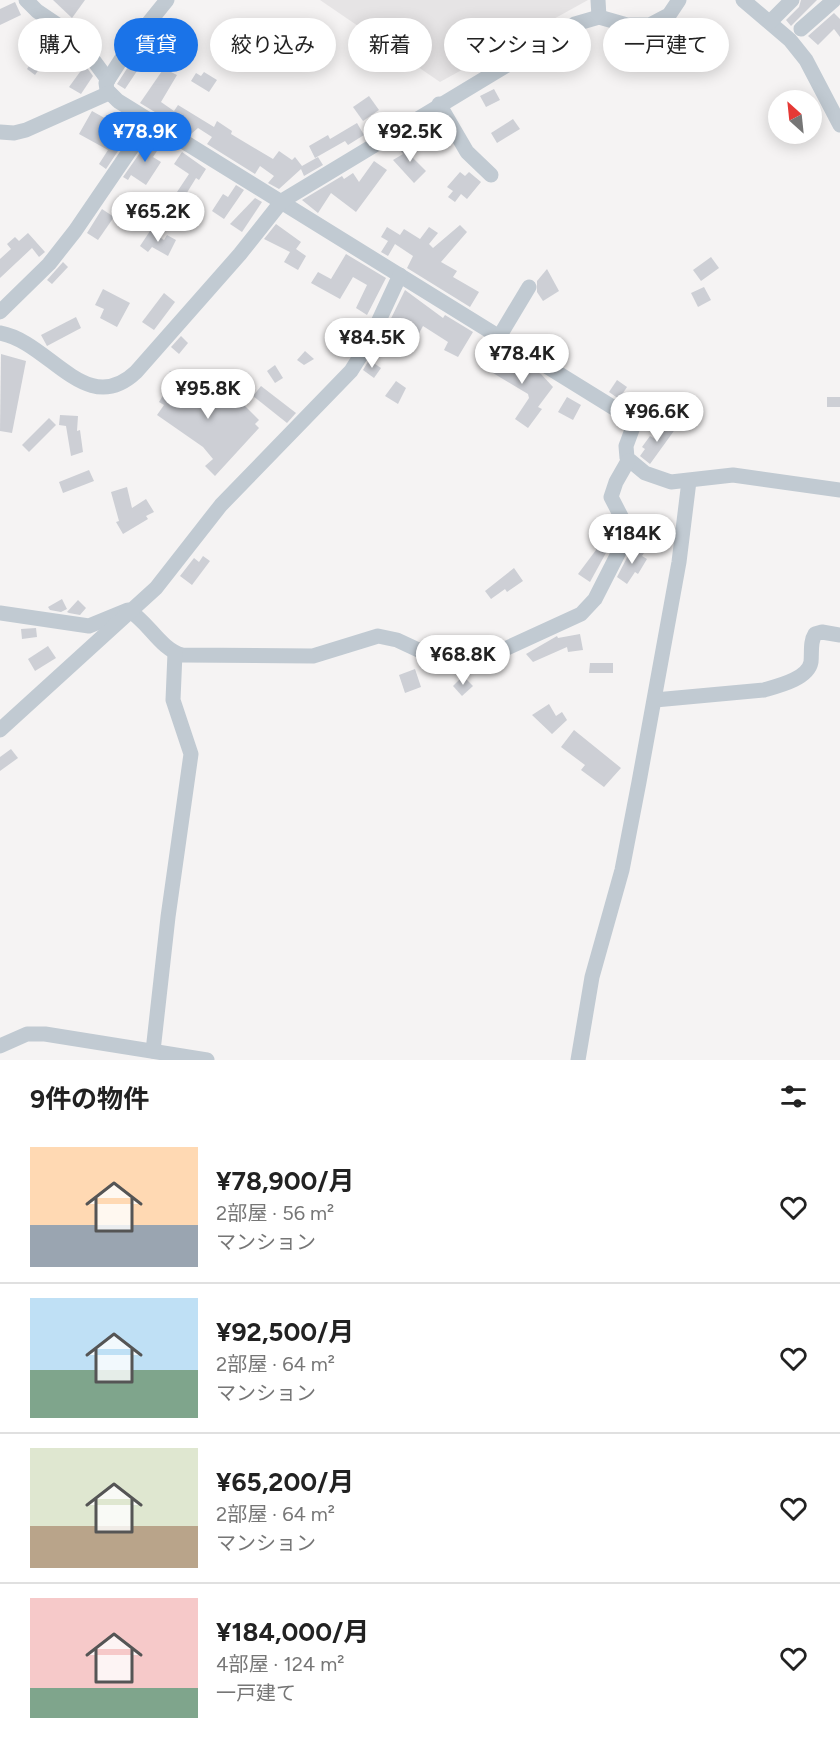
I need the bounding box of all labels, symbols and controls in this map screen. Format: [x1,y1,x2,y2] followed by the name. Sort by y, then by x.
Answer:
[18,18,102,72] chip: 購入
[114,18,198,72] chip: 賃貸
[210,18,336,72] chip: 絞り込み
[348,18,432,72] chip: 新着
[444,18,591,72] chip: マンション
[603,18,729,72] chip: 一戸建て
[768,90,822,144] north arrow
[768,90,822,144] map controls
[96,112,194,163] pin: ¥78.9K
[361,112,459,163] pin: ¥92.5K
[112,119,178,143] text: ¥78.9K
[378,119,443,143] text: ¥92.5K
[109,192,207,243] pin: ¥65.2K
[126,199,191,223] text: ¥65.2K
[323,318,421,369] pin: ¥84.5K
[339,325,405,349] text: ¥84.5K
[473,334,571,385] pin: ¥78.4K
[489,341,555,365] text: ¥78.4K
[159,369,257,420] pin: ¥95.8K
[175,376,241,400] text: ¥95.8K
[608,392,706,443] pin: ¥96.6K
[625,399,690,423] text: ¥96.6K
[590,514,674,565] pin: ¥184K
[603,521,661,545] text: ¥184K
[414,635,512,686] pin: ¥68.8K
[430,642,496,666] text: ¥68.8K
[777,1080,810,1113] icon: filters
[30,1083,149,1115] text: 9件の物件
[216,1165,355,1197] text: ¥78,900/月
[78,1171,150,1243] icon: home
[777,1191,810,1224] icon: heart
[216,1201,334,1225] text: 2部屋 · 56 m²
[216,1230,316,1254] text: マンション
[216,1316,354,1348] text: ¥92,500/月
[78,1322,150,1394] icon: home
[777,1342,810,1375] icon: heart
[216,1352,335,1376] text: 2部屋 · 64 m²
[216,1381,316,1405] text: マンション
[216,1466,354,1498] text: ¥65,200/月
[78,1472,150,1544] icon: home
[777,1492,810,1525] icon: heart
[216,1502,335,1526] text: 2部屋 · 64 m²
[216,1531,316,1555] text: マンション
[216,1616,369,1648] text: ¥184,000/月
[78,1622,150,1694] icon: home
[777,1642,810,1675] icon: heart
[216,1652,344,1676] text: 4部屋 · 124 m²
[216,1681,296,1705] text: 一戸建て

